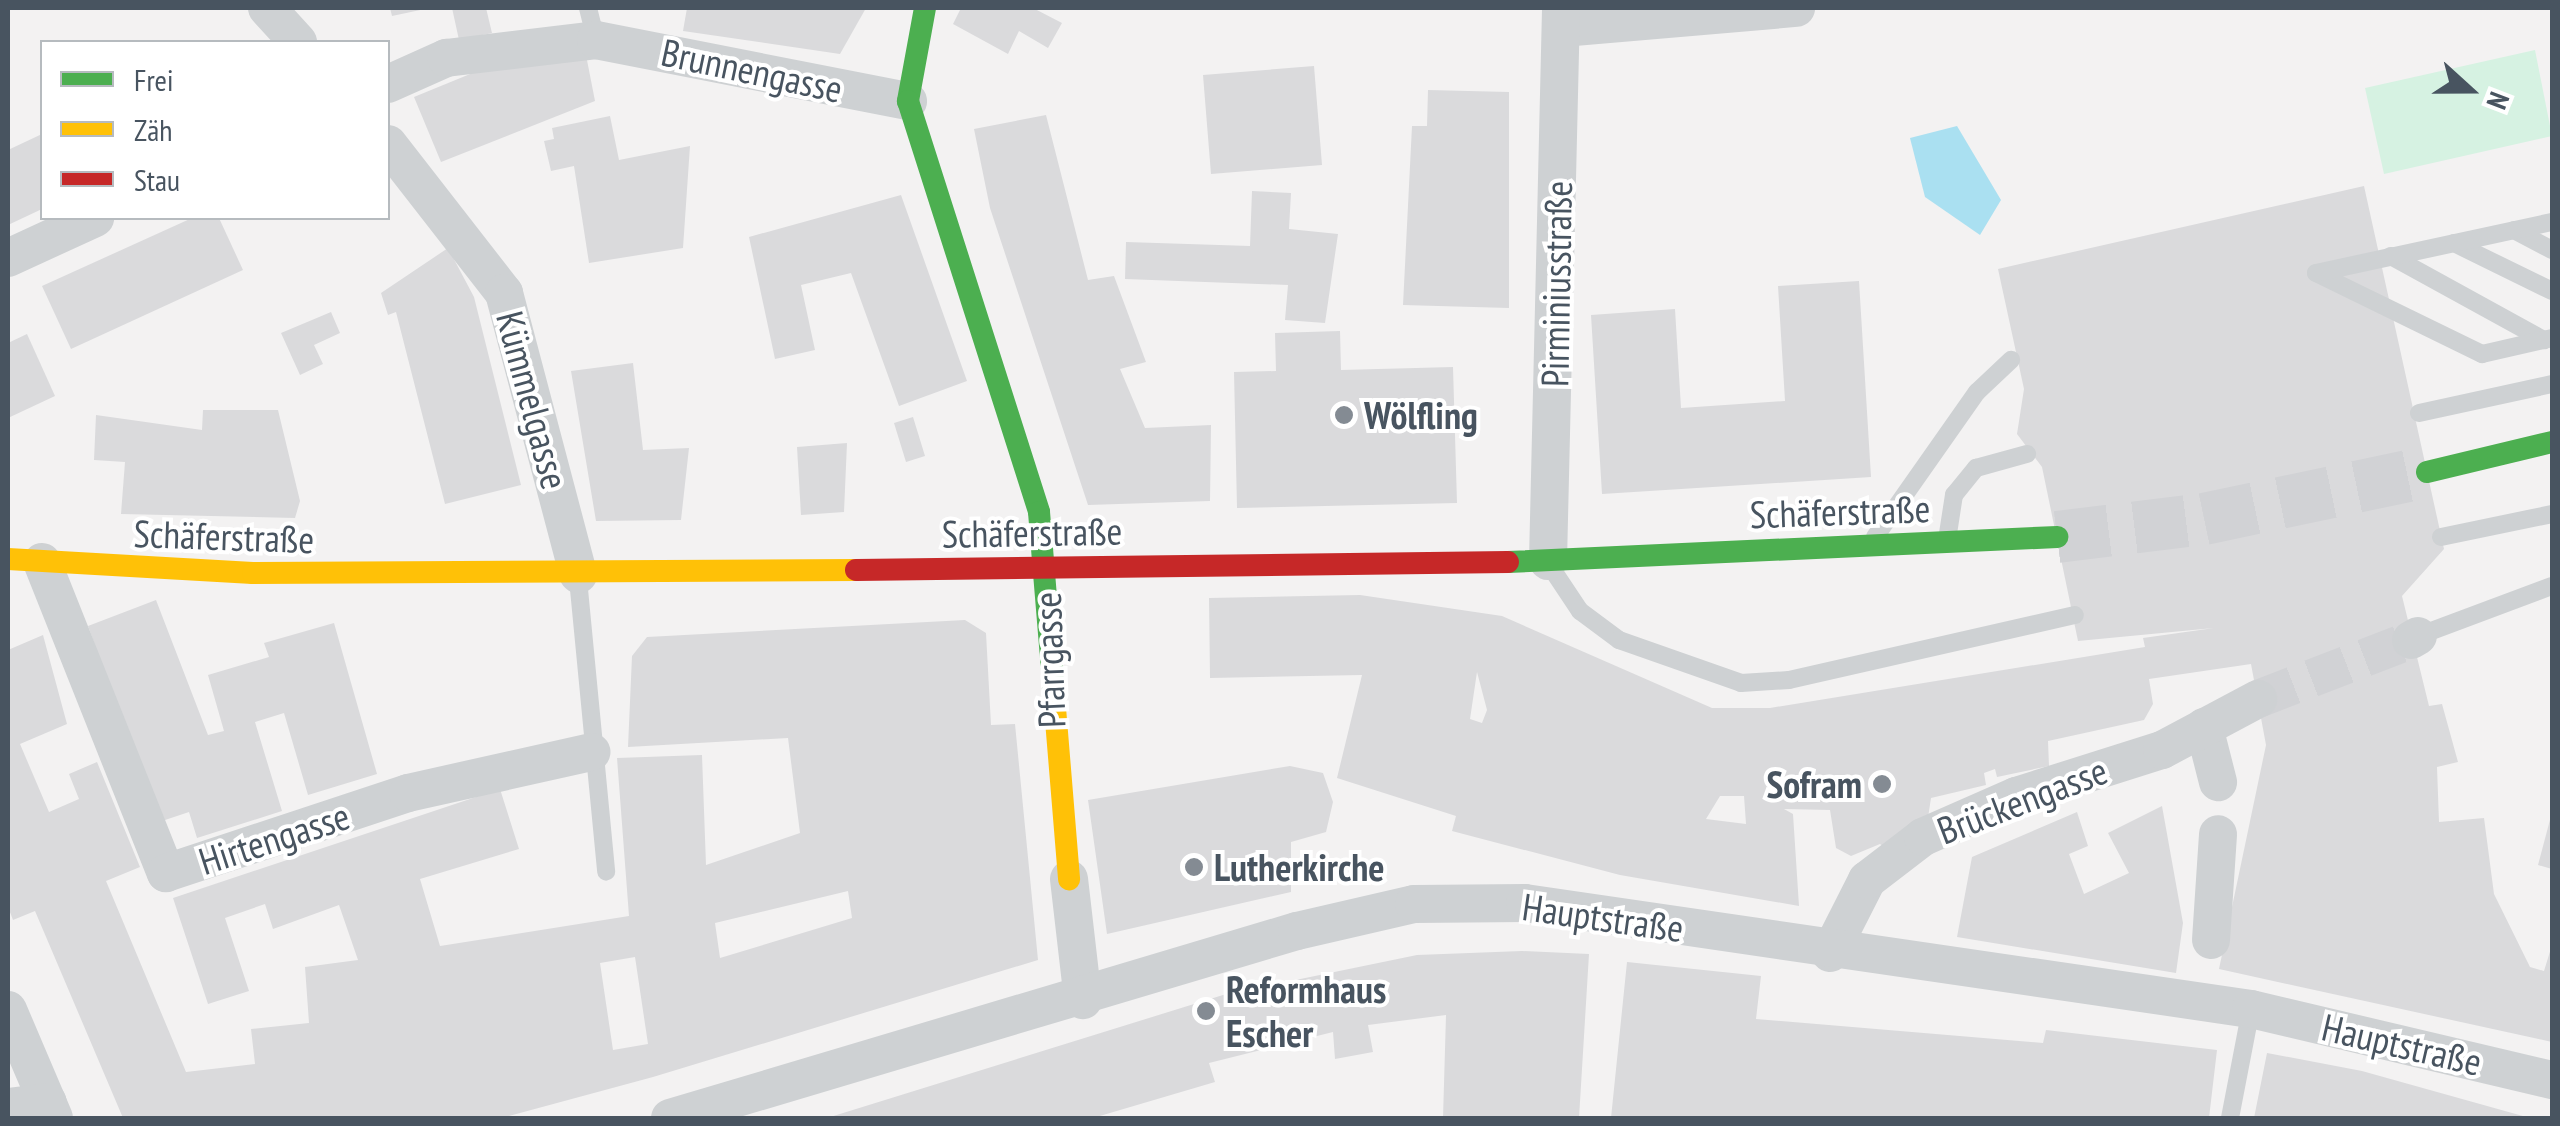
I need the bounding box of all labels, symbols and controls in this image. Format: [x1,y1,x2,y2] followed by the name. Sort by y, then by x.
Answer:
[657,29,847,111] street label: Brunnengasse
[40,40,390,220] legend
[2420,40,2520,140] north arrow
[134,60,174,99] text: Frei
[2478,87,2518,115] text: N
[134,110,172,149] text: Zäh
[134,160,180,199] text: Stau
[1531,181,1581,387] street label: Pirminiusstraße
[487,306,579,494] street label: Kümmelgasse
[1364,392,1478,438] place label: Wölfling
[1333,404,1355,426] marker: Wölfling
[1749,485,1931,537] street label: Schäferstraße
[941,508,1123,556] street label: Schäferstraße
[133,510,315,562] street label: Schäferstraße
[1024,591,1074,729] street label: Pfarrgasse
[1931,747,2113,853] street label: Brückengasse
[1767,761,1862,807] place label: Sofram
[1871,773,1893,795] marker: Sofram
[193,792,355,884] street label: Hirtengasse
[1214,844,1385,890] place label: Lutherkirche
[1183,856,1205,878] marker: Lutherkirche
[1520,883,1686,951] street label: Hauptstraße
[1226,966,1386,1056] place label: Reformhaus Escher
[1195,1000,1217,1022] marker: Reformhaus Escher
[2318,1004,2486,1084] street label: Hauptstraße

